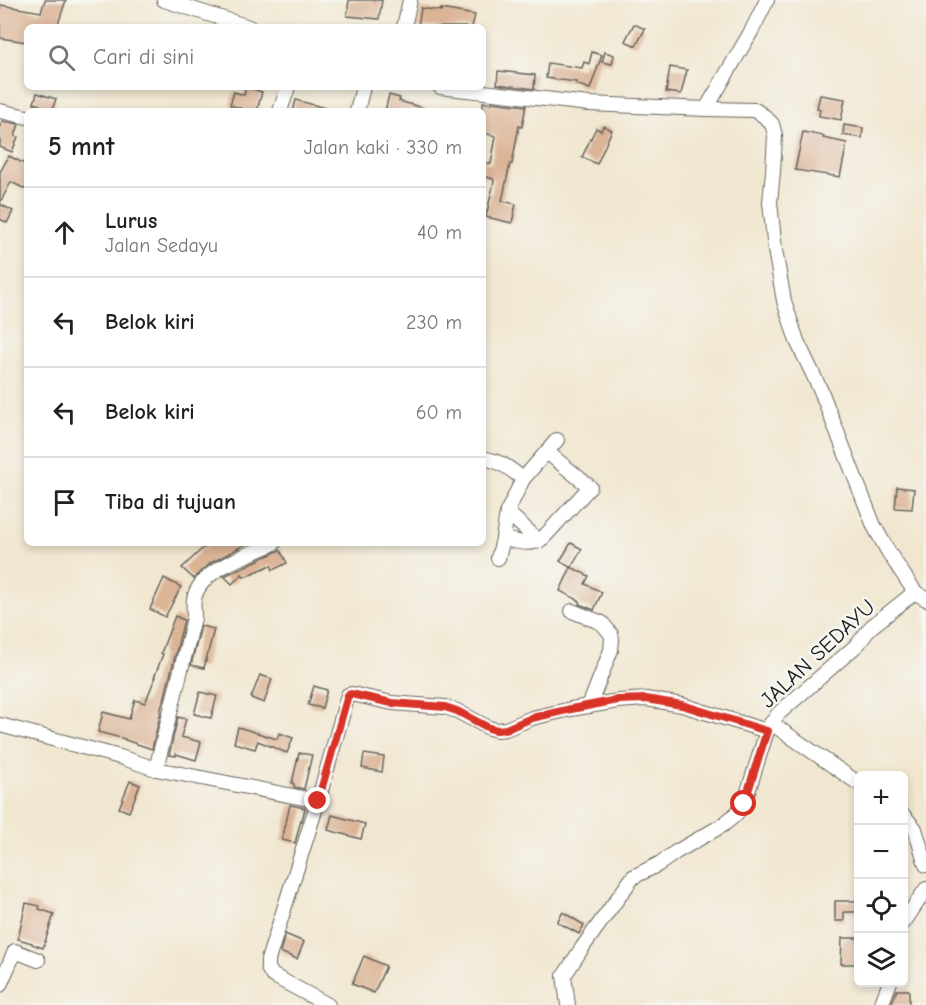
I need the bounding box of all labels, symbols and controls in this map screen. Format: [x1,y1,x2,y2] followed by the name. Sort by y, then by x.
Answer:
[24,24,486,90] search box
[45,41,78,74] icon: search
[93,44,194,70] text: Cari di sini
[48,132,114,162] text: 5 mnt
[304,136,462,159] text: Jalan kaki · 330 m
[105,208,157,234] text: Lurus
[48,216,81,249] icon: ahead
[417,221,462,244] text: 40 m
[105,234,218,257] text: Jalan Sedayu
[48,306,81,339] icon: left
[105,309,195,335] text: Belok kiri
[406,311,462,334] text: 230 m
[48,396,81,429] icon: left
[105,399,195,425] text: Belok kiri
[416,401,462,424] text: 60 m
[48,486,81,519] icon: arrive
[105,489,236,515] text: Tiba di tujuan
[755,594,880,714] street label: JALAN SEDAYU
[854,771,908,987] map controls
[854,771,908,825] button: +
[304,787,330,813] route end
[730,790,756,816] route start
[854,825,908,879] button: −
[854,879,908,933] button: locate
[854,933,908,987] button: layers

